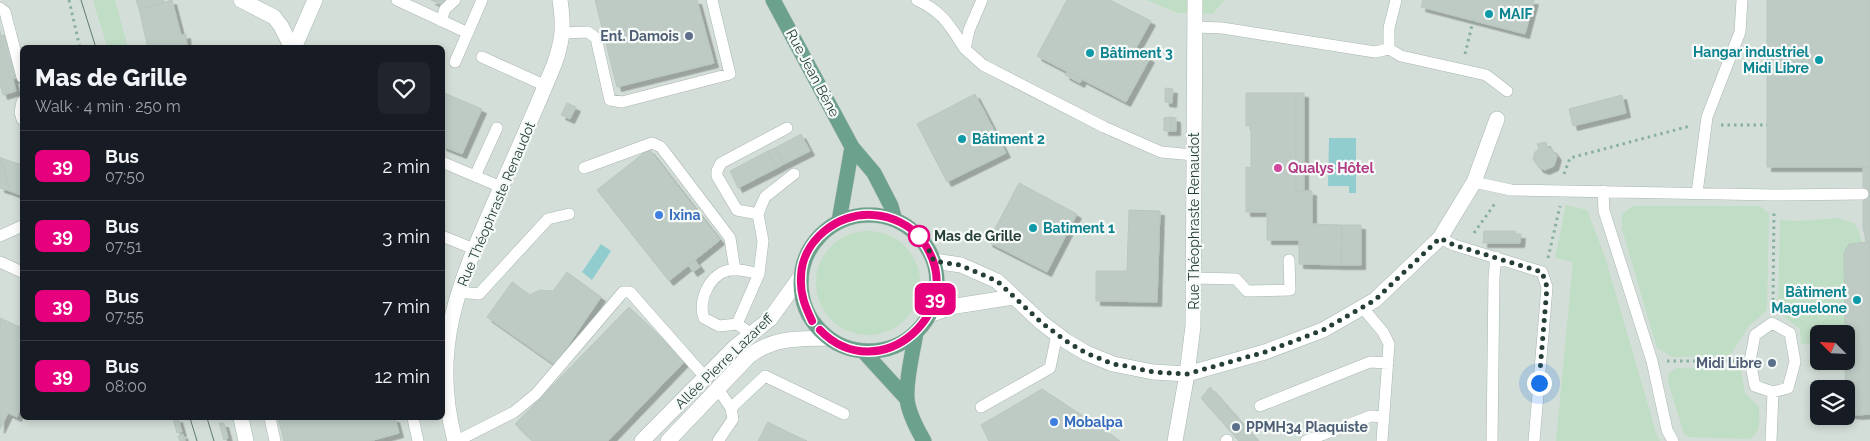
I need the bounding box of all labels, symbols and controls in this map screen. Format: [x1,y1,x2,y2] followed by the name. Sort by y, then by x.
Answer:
[1499,6,1533,22] place label: MAIF
[1483,8,1495,20] marker: MAIF
[783,26,843,120] street label: Rue Jean Bène
[600,28,679,44] place label: Ent. Damois
[683,30,695,42] marker: Ent. Damois
[1693,44,1810,76] place label: Hangar industriel Midi Libre
[1100,45,1173,61] place label: Bâtiment 3
[1084,47,1096,59] marker: Bâtiment 3
[1813,54,1825,66] marker: Hangar industriel Midi Libre
[378,62,430,114] button: heart
[35,63,187,92] text: Mas de Grille
[35,97,181,116] text: Walk · 4 min · 250 m
[454,119,538,289] street label: Rue Théophraste Renaudot
[972,131,1045,147] place label: Bâtiment 2
[1186,132,1202,310] street label: Rue Théophraste Renaudot
[956,133,968,145] marker: Bâtiment 2
[105,145,139,167] text: Bus
[52,155,73,176] text: 39
[383,155,430,177] text: 2 min
[1288,160,1374,176] place label: Qualys Hôtel
[1272,162,1284,174] marker: Qualys Hôtel
[105,167,145,186] text: 07:50
[669,207,701,223] place label: Ixina
[653,209,665,221] marker: Ixina
[105,215,139,237] text: Bus
[1043,220,1115,236] place label: Batiment 1
[1027,222,1039,234] marker: Batiment 1
[52,225,73,246] text: 39
[382,225,430,247] text: 3 min
[908,225,930,247] marker: Mas de Grille
[934,228,1022,244] place label: Mas de Grille
[105,237,142,256] text: 07:51
[912,283,958,315] line badge: 39
[1771,284,1848,316] place label: Bâtiment Maguelone
[105,285,139,307] text: Bus
[925,288,945,309] text: 39
[1851,294,1863,306] marker: Bâtiment Maguelone
[52,295,73,316] text: 39
[382,295,430,317] text: 7 min
[105,307,144,326] text: 07:55
[672,310,777,412] street label: Allée Pierre Lazareff
[1810,325,1855,370] north arrow
[1810,325,1855,425] map controls
[105,355,139,377] text: Bus
[1696,355,1763,371] place label: Midi Libre
[1766,357,1778,369] marker: Midi Libre
[52,365,73,386] text: 39
[374,365,430,387] text: 12 min
[1527,371,1552,396] your location
[105,377,147,396] text: 08:00
[1810,380,1855,425] button: layers
[1064,414,1123,430] place label: Mobalpa
[1048,416,1060,428] marker: Mobalpa
[1246,419,1369,435] place label: PPMH34 Plaquiste
[1230,421,1242,433] marker: PPMH34 Plaquiste

